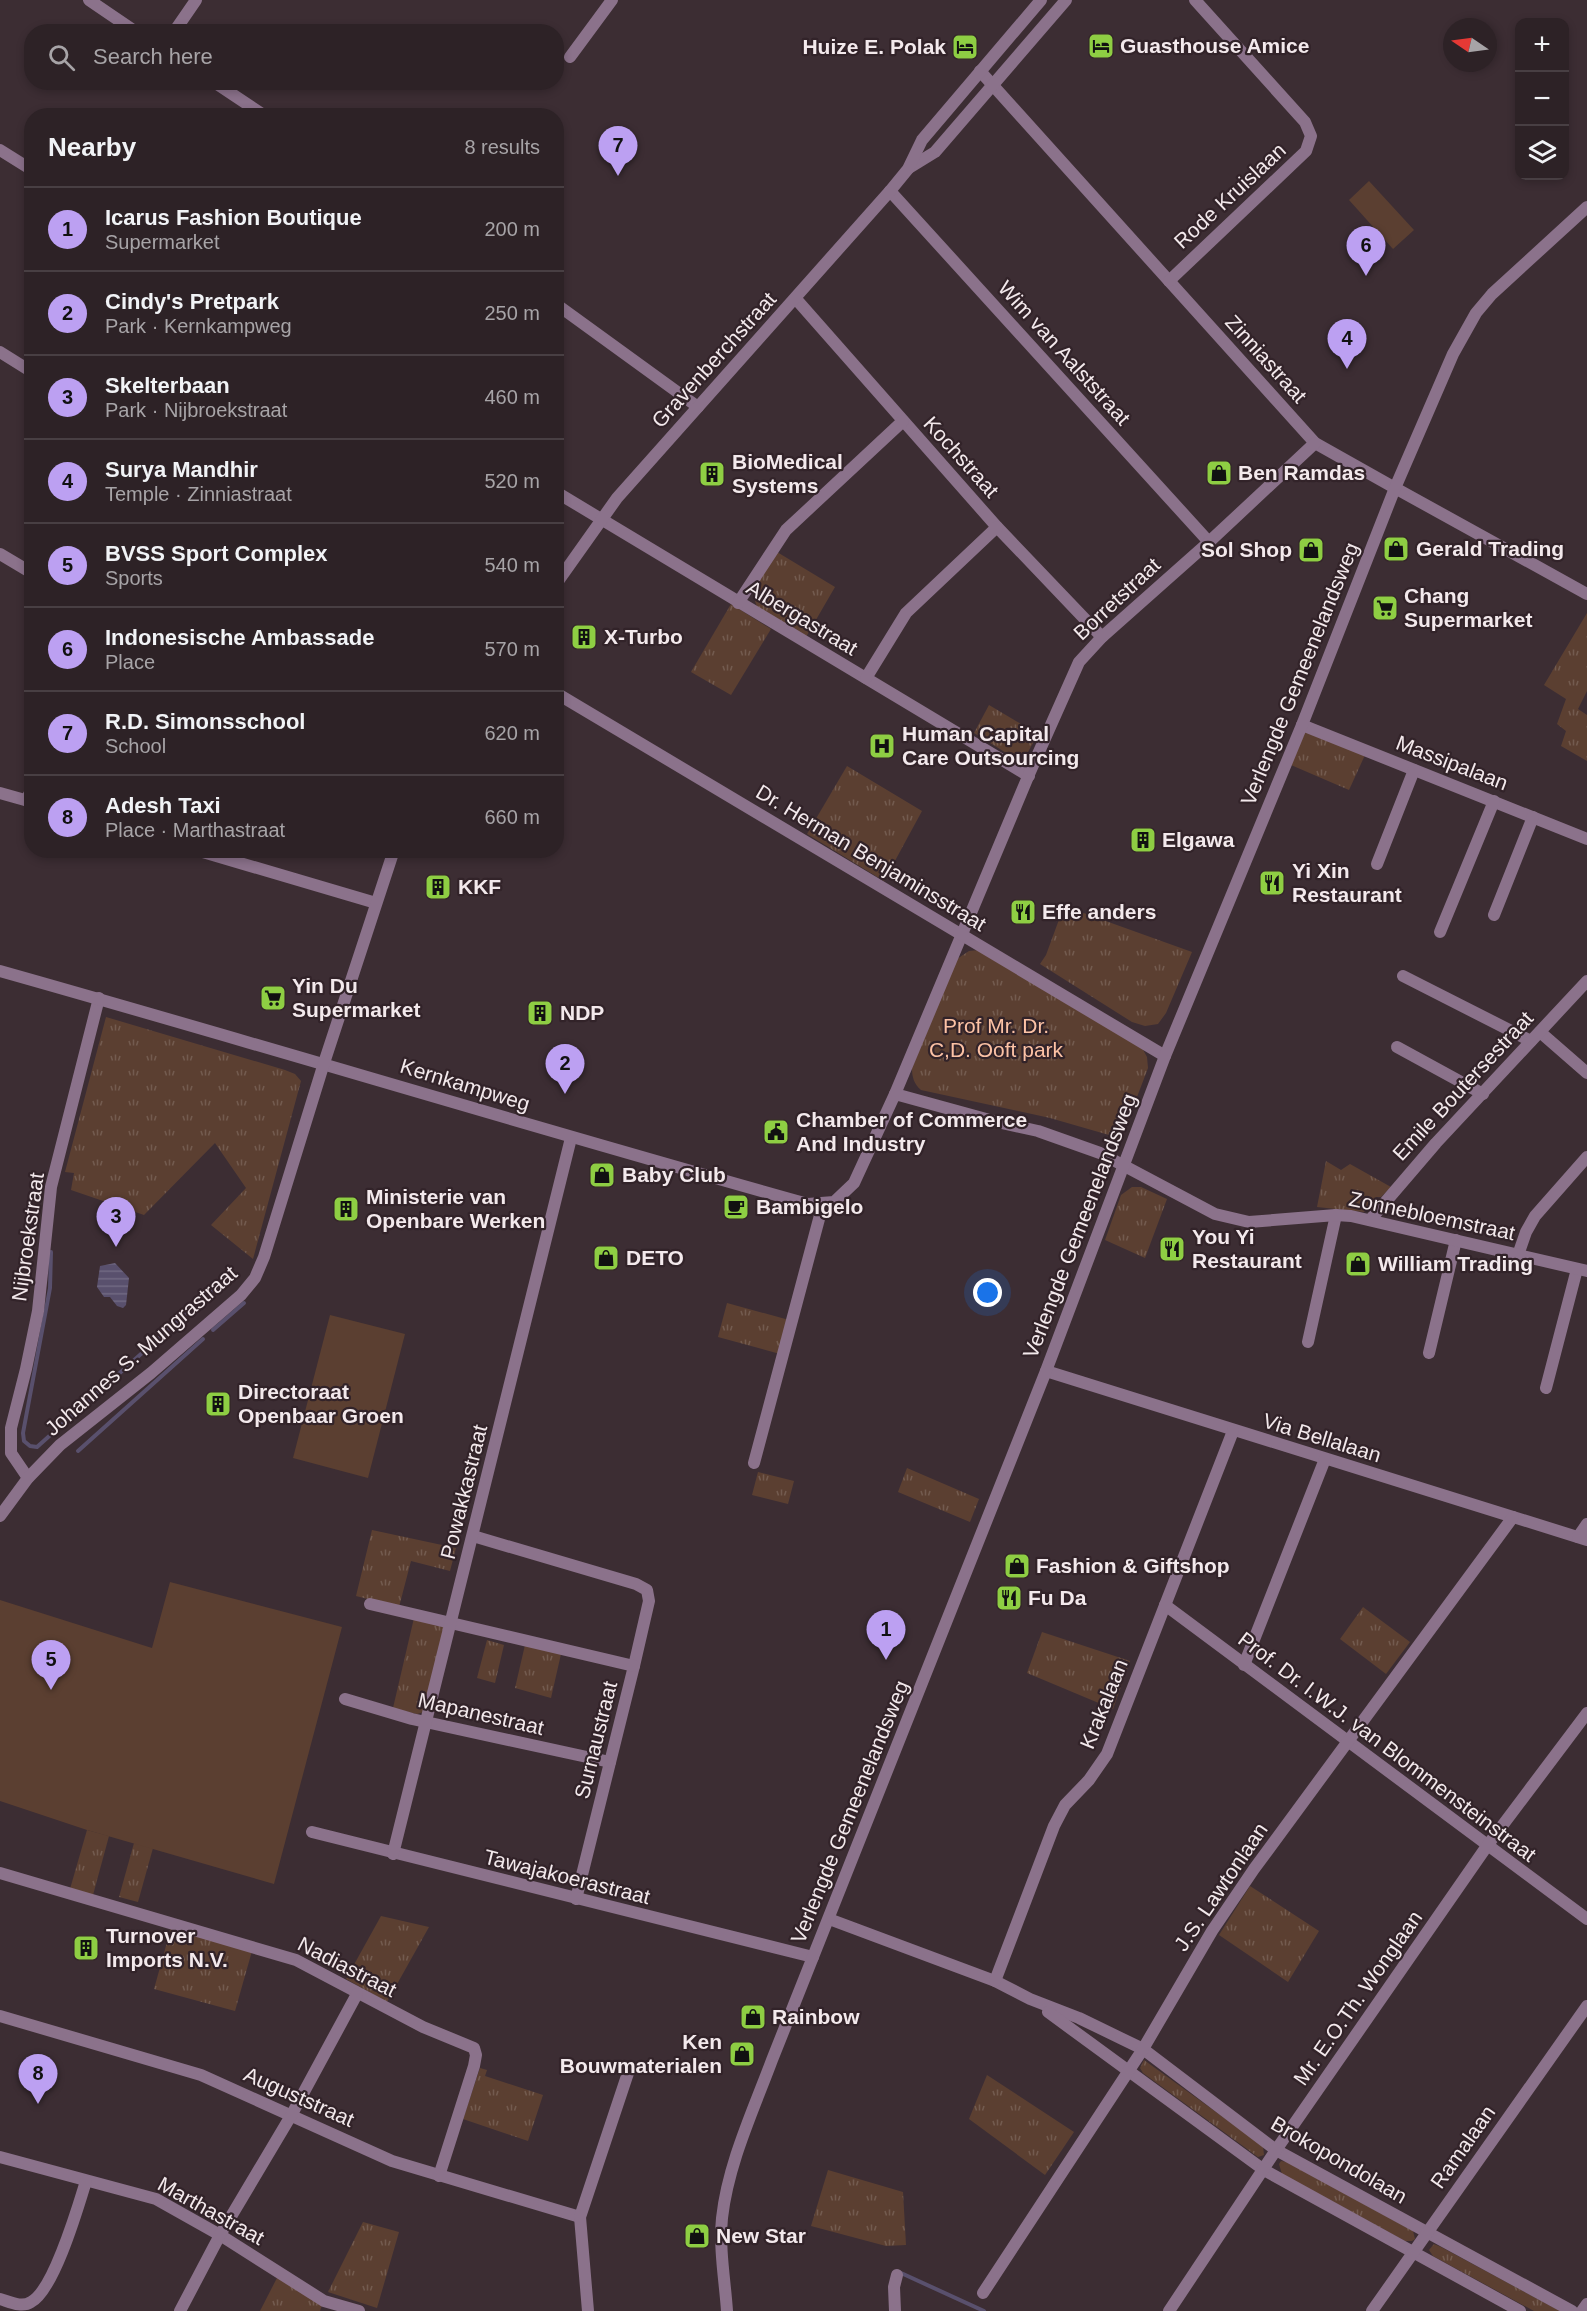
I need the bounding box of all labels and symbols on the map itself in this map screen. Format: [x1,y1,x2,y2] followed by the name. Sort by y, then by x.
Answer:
[1443,18,1497,72] north arrow
[1086,31,1116,61] hotel icon: Guasthouse Amice
[950,32,980,62] hotel icon: Huize E. Polak
[1120,34,1309,57] place label: Guasthouse Amice
[802,35,946,58] place label: Huize E. Polak
[598,126,638,176] pin: 7
[1169,138,1290,253] street label: Rode Kruislaan
[1346,226,1386,276] pin: 6
[994,276,1135,429] street label: Wim van Aalststraat
[647,287,780,432] street label: Gravenberchstraat
[1221,310,1312,407] street label: Zinniastraat
[1328,320,1366,369] pin: 4
[919,412,1004,502] street label: Kochstraat
[732,450,843,497] place label: BioMedical Systems
[1204,458,1234,488] shop icon: Ben Ramdas
[697,459,727,489] building icon: BioMedical Systems
[1238,461,1365,484] place label: Ben Ramdas
[1381,534,1411,564] shop icon: Gerald Trading
[1296,535,1326,565] shop icon: Sol Shop
[1416,537,1564,560] place label: Gerald Trading
[1201,538,1292,561] place label: Sol Shop
[1236,539,1363,809] street label: Verlengde Gemeenelandsweg
[1069,553,1165,644] street label: Borretstraat
[743,576,862,660] street label: Albergastraat
[1404,584,1532,631] place label: Chang Supermarket
[1370,593,1400,623] supermarket icon: Chang Supermarket
[569,622,599,652] building icon: X-Turbo
[604,625,683,648] place label: X-Turbo
[902,722,1079,769] place label: Human Capital Care Outsourcing
[867,731,897,761] hospital icon: Human Capital Care Outsourcing
[1393,731,1511,794] street label: Massipalaan
[752,780,990,935] street label: Dr. Herman Benjaminsstraat
[1128,825,1158,855] building icon: Elgawa
[1162,828,1235,851] place label: Elgawa
[1292,859,1402,906] place label: Yi Xin Restaurant
[1257,868,1287,898] restaurant icon: Yi Xin Restaurant
[423,872,453,902] building icon: KKF
[458,875,501,898] place label: KKF
[1008,897,1038,927] restaurant icon: Effe anders
[1042,900,1156,923] place label: Effe anders
[292,974,420,1021] place label: Yin Du Supermarket
[258,983,288,1013] supermarket icon: Yin Du Supermarket
[525,998,555,1028] building icon: NDP
[560,1001,604,1024] place label: NDP
[1388,1006,1538,1165] street label: Emile Boutersestraat
[929,1014,1064,1061] park label: Prof Mr. Dr. C,D. Ooft park
[546,1044,584,1094] pin: 2
[398,1054,533,1115] street label: Kernkampweg
[1018,1090,1141,1361] street label: Verlengde Gemeenelandsweg
[796,1108,1027,1155] place label: Chamber of Commerce And Industry
[761,1117,791,1147] public building icon: Chamber of Commerce And Industry
[587,1160,617,1190] shop icon: Baby Club
[622,1163,726,1186] place label: Baby Club
[7,1171,48,1303] street label: Nijbroekstraat
[366,1185,545,1232] place label: Ministerie van Openbare Werken
[1347,1187,1517,1244] street label: Zonnebloemstraat
[721,1192,751,1222] cafe icon: Bambigelo
[331,1194,361,1224] building icon: Ministerie van Openbare Werken
[756,1195,863,1218] place label: Bambigelo
[96,1198,136,1247] pin: 3
[1192,1225,1302,1272] place label: You Yi Restaurant
[1157,1234,1187,1264] restaurant icon: You Yi Restaurant
[591,1243,621,1273] shop icon: DETO
[626,1246,684,1269] place label: DETO
[1343,1249,1373,1279] shop icon: William Trading
[1378,1252,1533,1275] place label: William Trading
[40,1261,241,1440] street label: Johannes S. Mungrastraat
[973,1278,1002,1307] your location
[238,1380,404,1427] place label: Directoraat Openbaar Groen
[203,1389,233,1419] building icon: Directoraat Openbaar Groen
[1260,1409,1384,1466] street label: Via Bellalaan
[436,1422,491,1561] street label: Powakkastraat
[1002,1551,1032,1581] shop icon: Fashion & Giftshop
[1036,1554,1230,1577] place label: Fashion & Giftshop
[994,1583,1024,1613] restaurant icon: Fu Da
[1028,1586,1087,1609] place label: Fu Da
[866,1610,906,1660] pin: 1
[1234,1627,1541,1866] street label: Prof. Dr. I.W.J. van Blommensteinstraat
[32,1640,70,1690] pin: 5
[1075,1656,1132,1752] street label: Krakalaan
[786,1677,913,1947] street label: Verlengde Gemeenelandsweg
[570,1679,621,1801] street label: Surnaustraat
[416,1688,546,1739] street label: Mapanestraat
[1169,1818,1272,1955] street label: J.S. Lawtonlaan
[482,1845,653,1908] street label: Tawajakoerastraat
[1289,1906,1426,2089] street label: Mr. E.O.Th. Wonglaan
[106,1924,228,1971] place label: Turnover Imports N.V.
[294,1932,400,2001] street label: Nadiastraat
[71,1933,101,1963] building icon: Turnover Imports N.V.
[738,2002,768,2032] shop icon: Rainbow
[772,2005,860,2028] place label: Rainbow
[560,2030,722,2077] place label: Ken Bouwmaterialen
[727,2039,757,2069] shop icon: Ken Bouwmaterialen
[18,2054,57,2104] pin: 8
[241,2062,358,2131] street label: Auguststraat
[1426,2101,1499,2193] street label: Ramalaan
[1267,2111,1411,2208] street label: Brokopondolaan
[154,2172,269,2249] street label: Marthastraat
[682,2221,712,2251] shop icon: New Star
[716,2224,806,2247] place label: New Star

